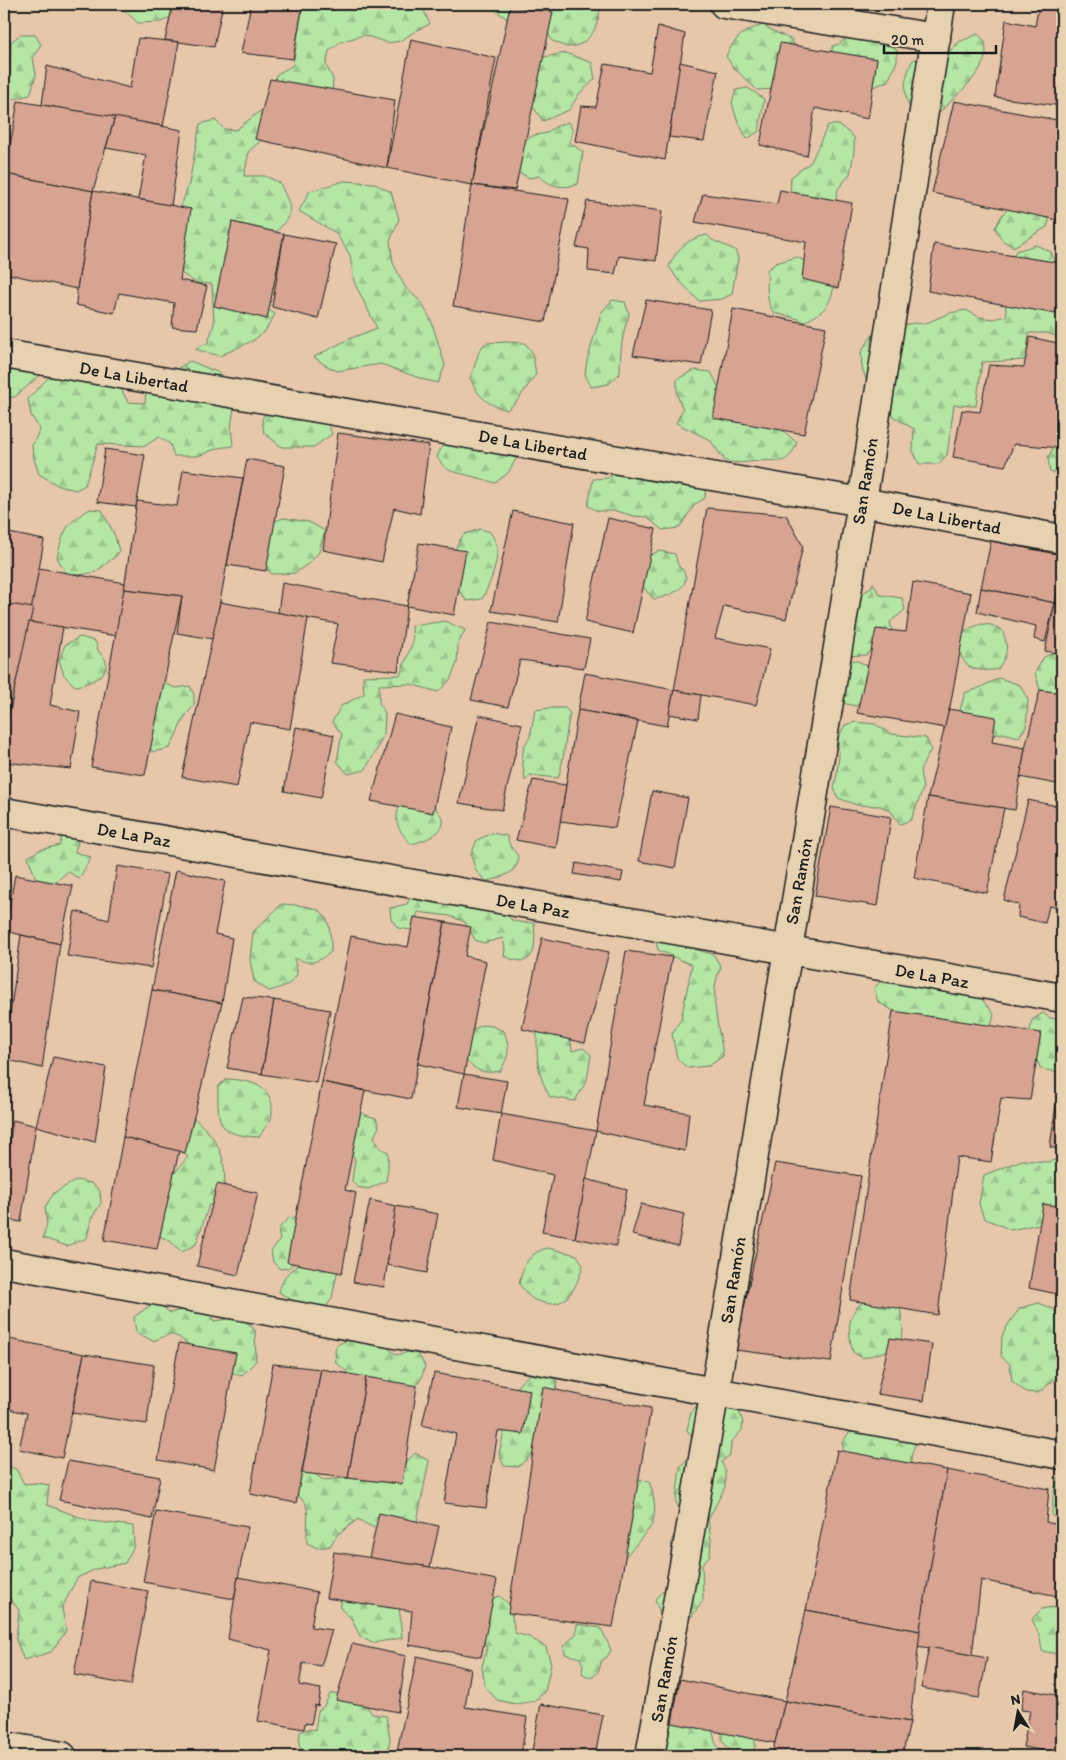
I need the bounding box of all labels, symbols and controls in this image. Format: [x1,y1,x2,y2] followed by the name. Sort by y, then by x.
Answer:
[884,22,996,54] scale bar
[891,31,925,49] text: 20 m
[78,357,190,397] street label: De La Libertad
[477,425,589,465] street label: De La Libertad
[847,436,883,526] street label: San Ramón
[891,497,1003,539] street label: De La Libertad
[95,818,173,852] street label: De La Paz
[781,836,817,926] street label: San Ramón
[494,889,572,923] street label: De La Paz
[893,959,971,993] street label: De La Paz
[715,1235,751,1325] street label: San Ramón
[646,1634,682,1724] street label: San Ramón
[994,1688,1044,1738] north arrow
[1009,1690,1022,1709] text: N

